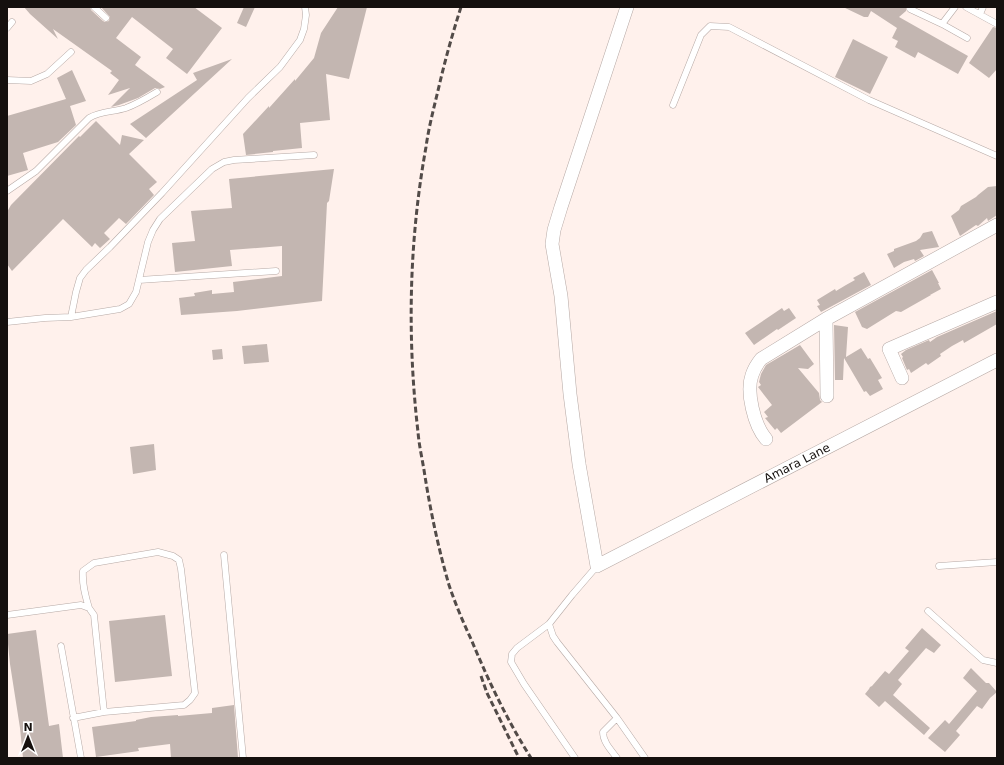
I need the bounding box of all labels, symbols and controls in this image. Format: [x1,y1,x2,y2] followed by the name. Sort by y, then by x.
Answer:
[762,440,832,486] street label: Amara Lane
[8,717,48,757] north arrow
[23,721,33,734] text: N

